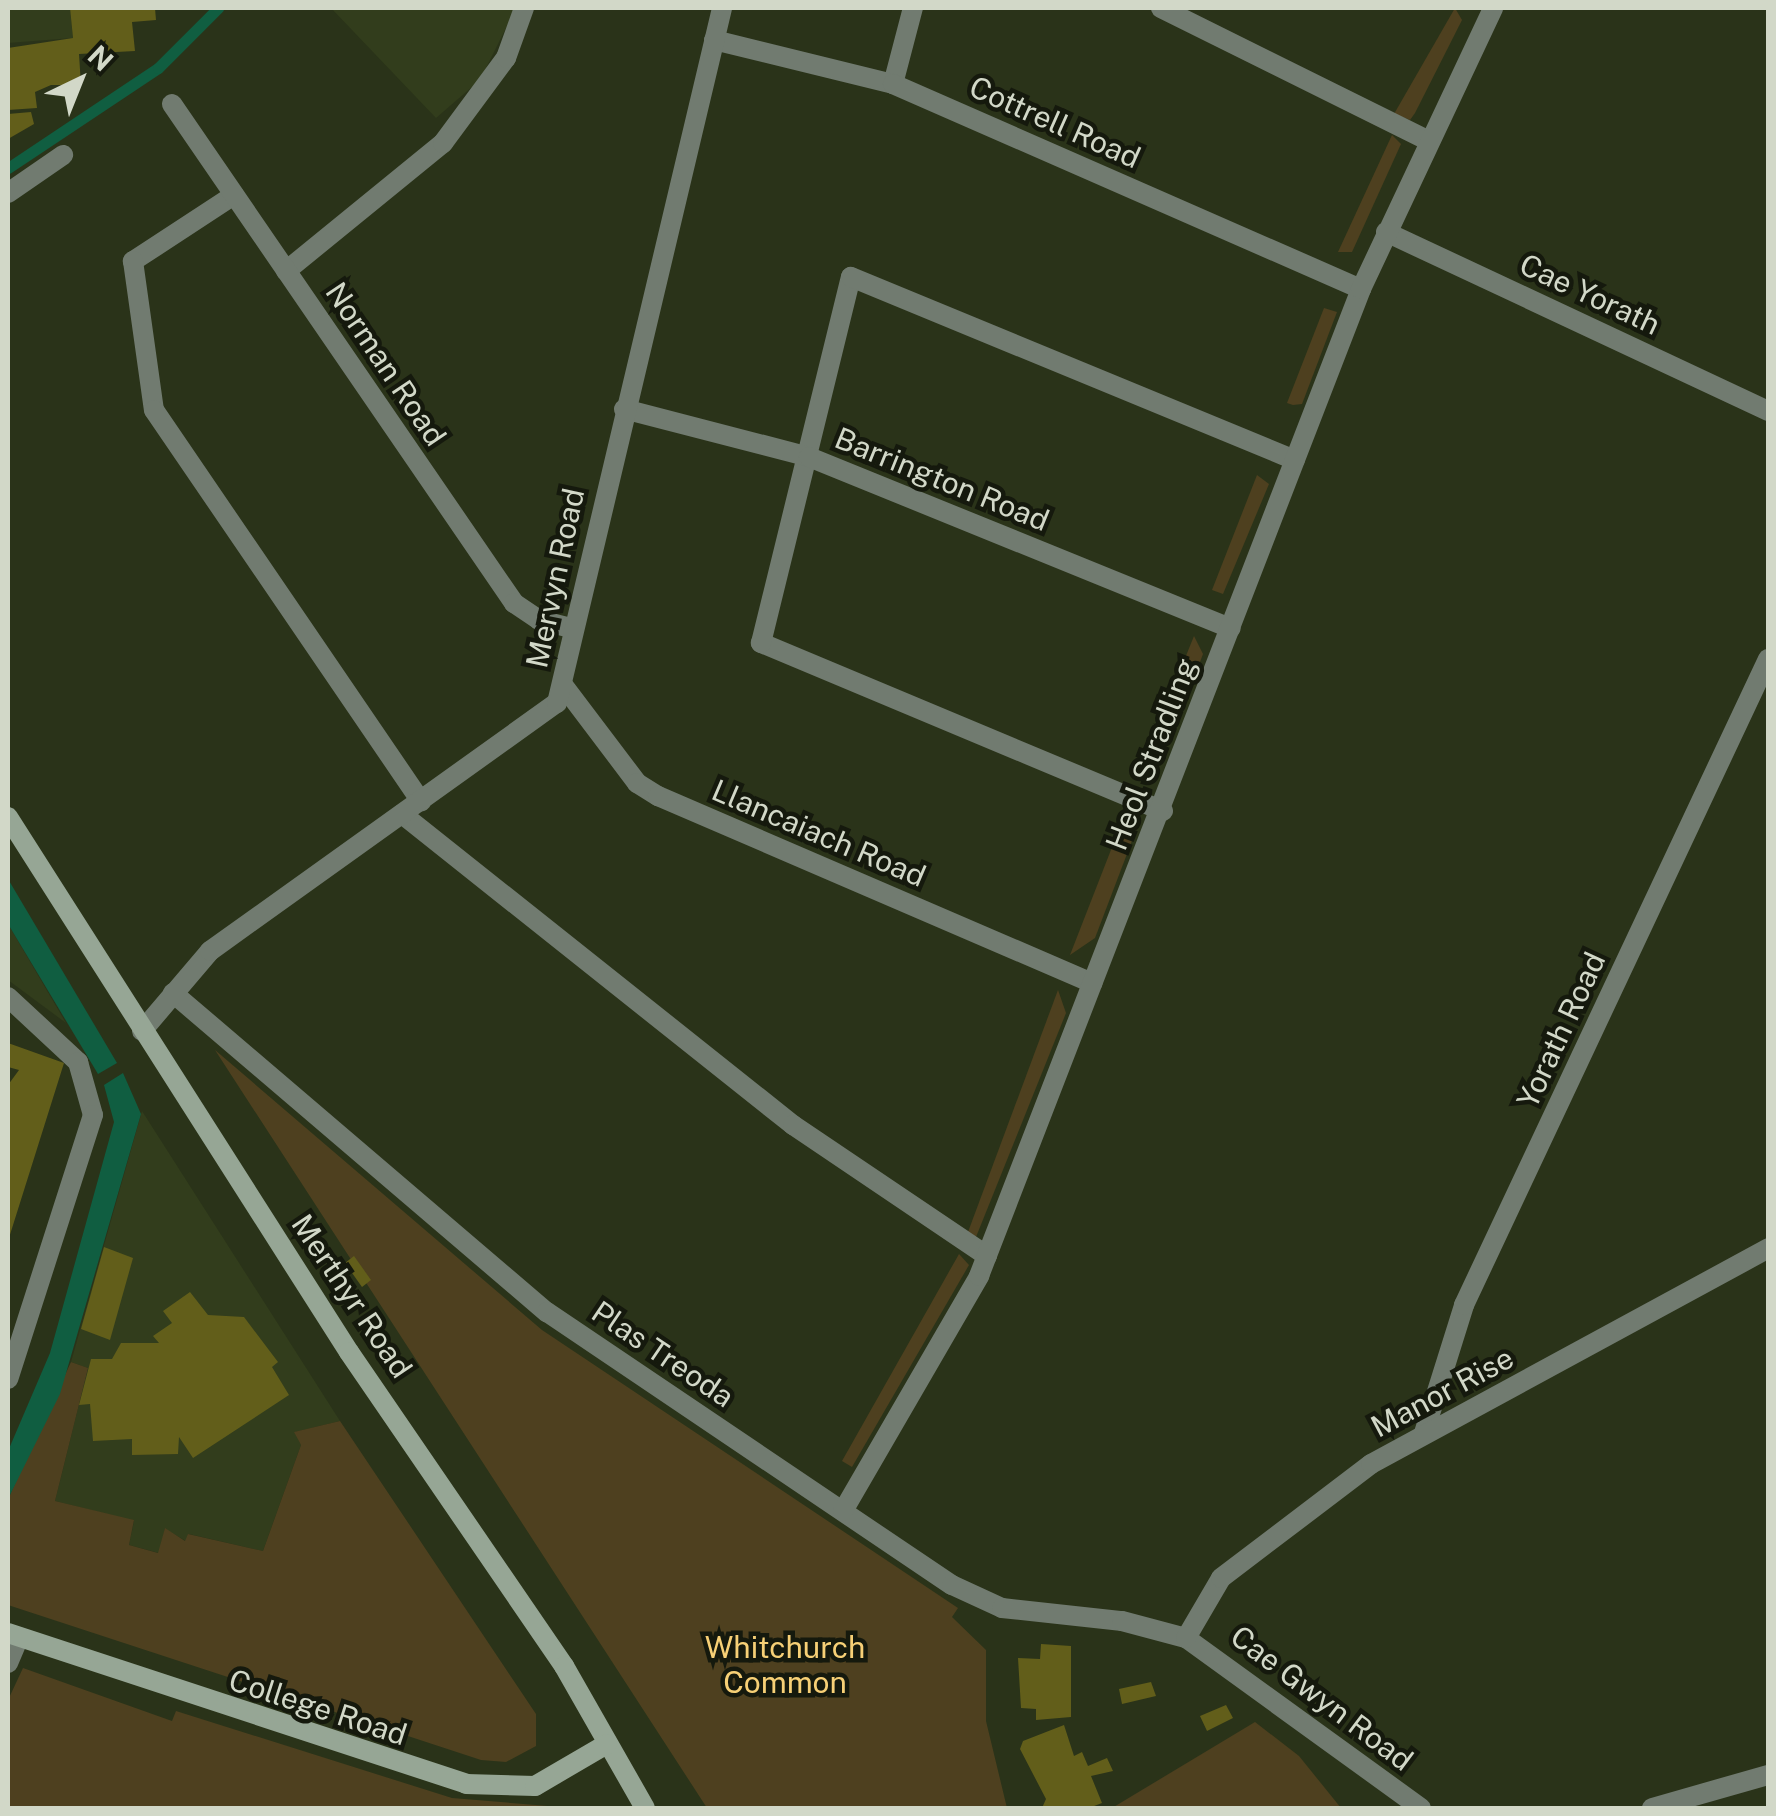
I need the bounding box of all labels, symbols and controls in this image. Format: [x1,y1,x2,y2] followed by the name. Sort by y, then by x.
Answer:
[30,30,130,130] north arrow
[82,38,120,77] text: N
[964,68,1146,176] street label: Cottrell Road
[1514,246,1666,342] street label: Cae Yorath
[318,275,454,453] street label: Norman Road
[830,420,1054,538] street label: Barrington Road
[518,485,592,671] street label: Mervyn Road
[1098,653,1204,855] street label: Heol Stradling
[707,772,931,894] street label: Llancaiach Road
[1509,946,1613,1114] street label: Yorath Road
[284,1207,420,1385] street label: Merthyr Road
[585,1293,741,1415] street label: Plas Treoda
[1365,1339,1519,1445] street label: Manor Rise
[1224,1618,1420,1778] street label: Cae Gwyn Road
[705,1629,865,1700] park label: Whitchurch Common
[224,1661,412,1753] street label: College Road

